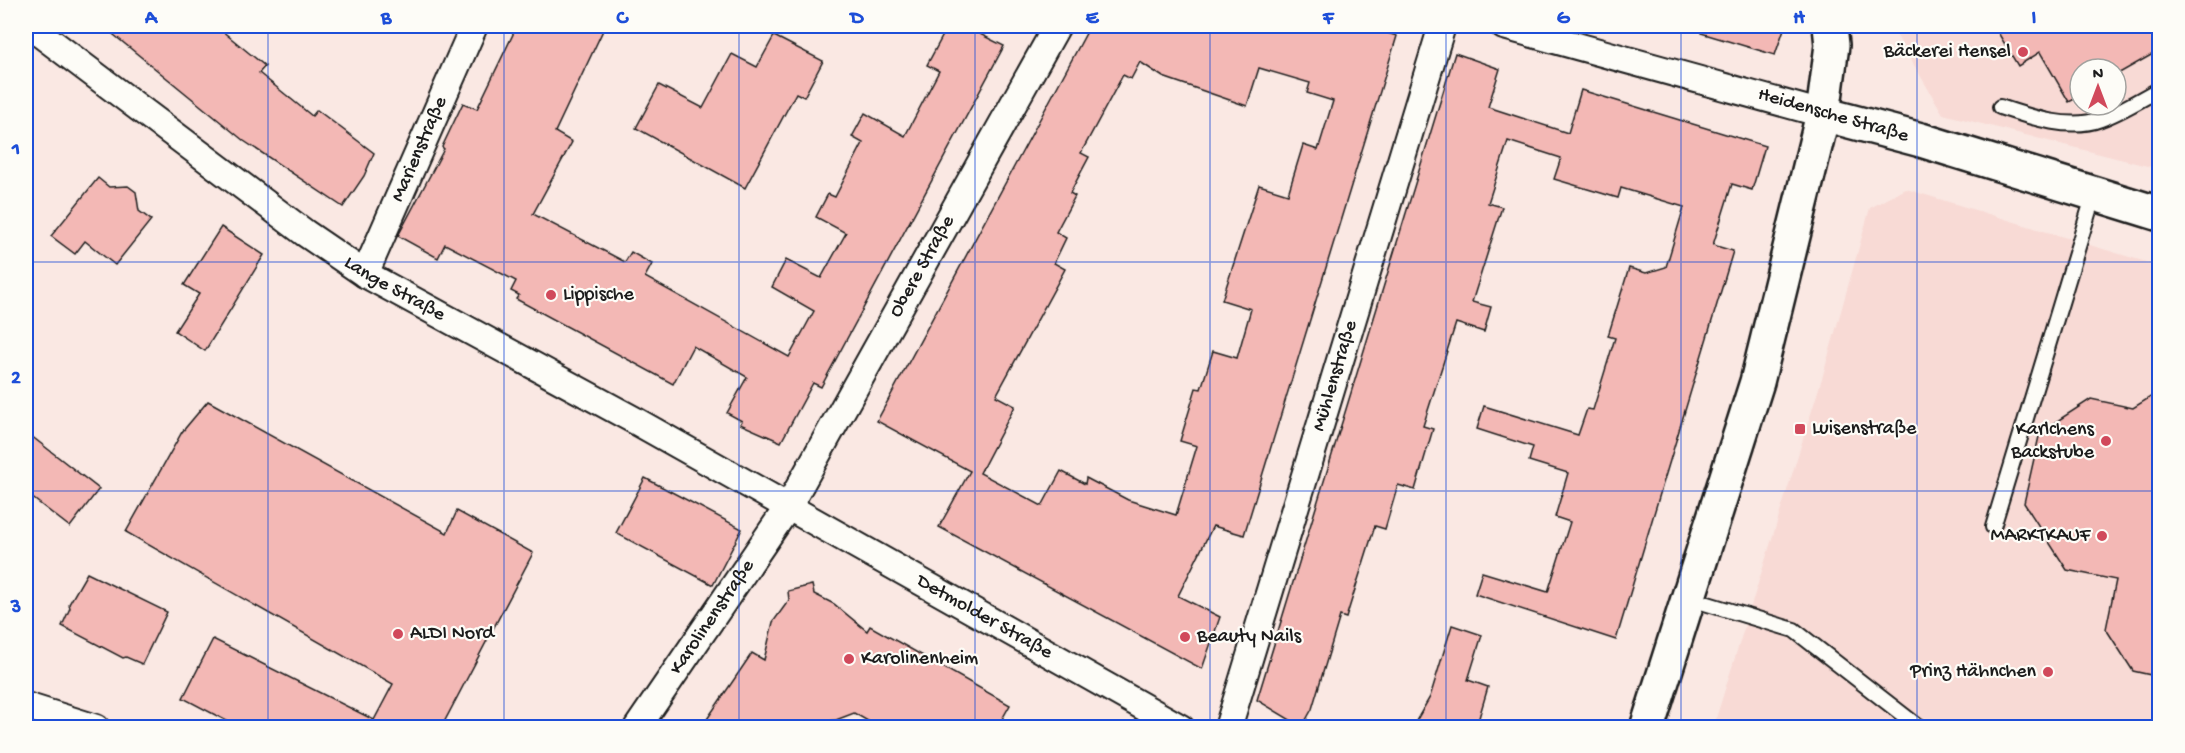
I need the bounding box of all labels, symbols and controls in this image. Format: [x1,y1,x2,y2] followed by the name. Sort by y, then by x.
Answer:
[144,8,159,31] text: A
[380,8,392,31] text: B
[616,8,630,31] text: C
[848,8,864,31] text: D
[1086,8,1100,31] text: E
[1322,8,1335,31] text: F
[1557,8,1571,31] text: G
[1793,8,1805,31] text: H
[2032,8,2037,31] text: I
[1883,41,2011,64] place label: Bäckerei Hensel
[2016,45,2030,59] marker: Bäckerei Hensel
[2068,57,2128,117] north arrow
[2093,66,2104,85] text: N
[1755,83,1912,149] street label: Heidensche Straße
[387,93,453,206] street label: Marienstraße
[11,139,20,162] text: 1
[885,211,960,322] street label: Obere Straße
[339,251,450,327] street label: Lange Straße
[563,284,635,307] place label: Lippische
[544,288,558,302] marker: Lippische
[1308,317,1363,434] street label: Mühlenstraße
[11,368,21,391] text: 2
[1812,418,1917,441] place label: Luisenstraße
[2010,419,2095,465] place label: Karlchens Backstube
[1793,422,1807,436] marker: Luisenstraße
[2099,434,2113,448] marker: Karlchens Backstube
[1991,525,2092,548] place label: MARKTKAUF
[2095,529,2109,543] marker: MARKTKAUF
[665,555,760,679] street label: Karolinenstraße
[910,569,1057,665] street label: Detmolder Straße
[10,597,21,620] text: 3
[410,623,496,646] place label: ALDI Nord
[1196,626,1302,649] place label: Beauty Nails
[391,627,405,641] marker: ALDI Nord
[1178,630,1192,644] marker: Beauty Nails
[861,648,978,671] place label: Karolinenheim
[842,652,856,666] marker: Karolinenheim
[1909,661,2036,684] place label: Prinz Hähnchen
[2041,665,2055,679] marker: Prinz Hähnchen

